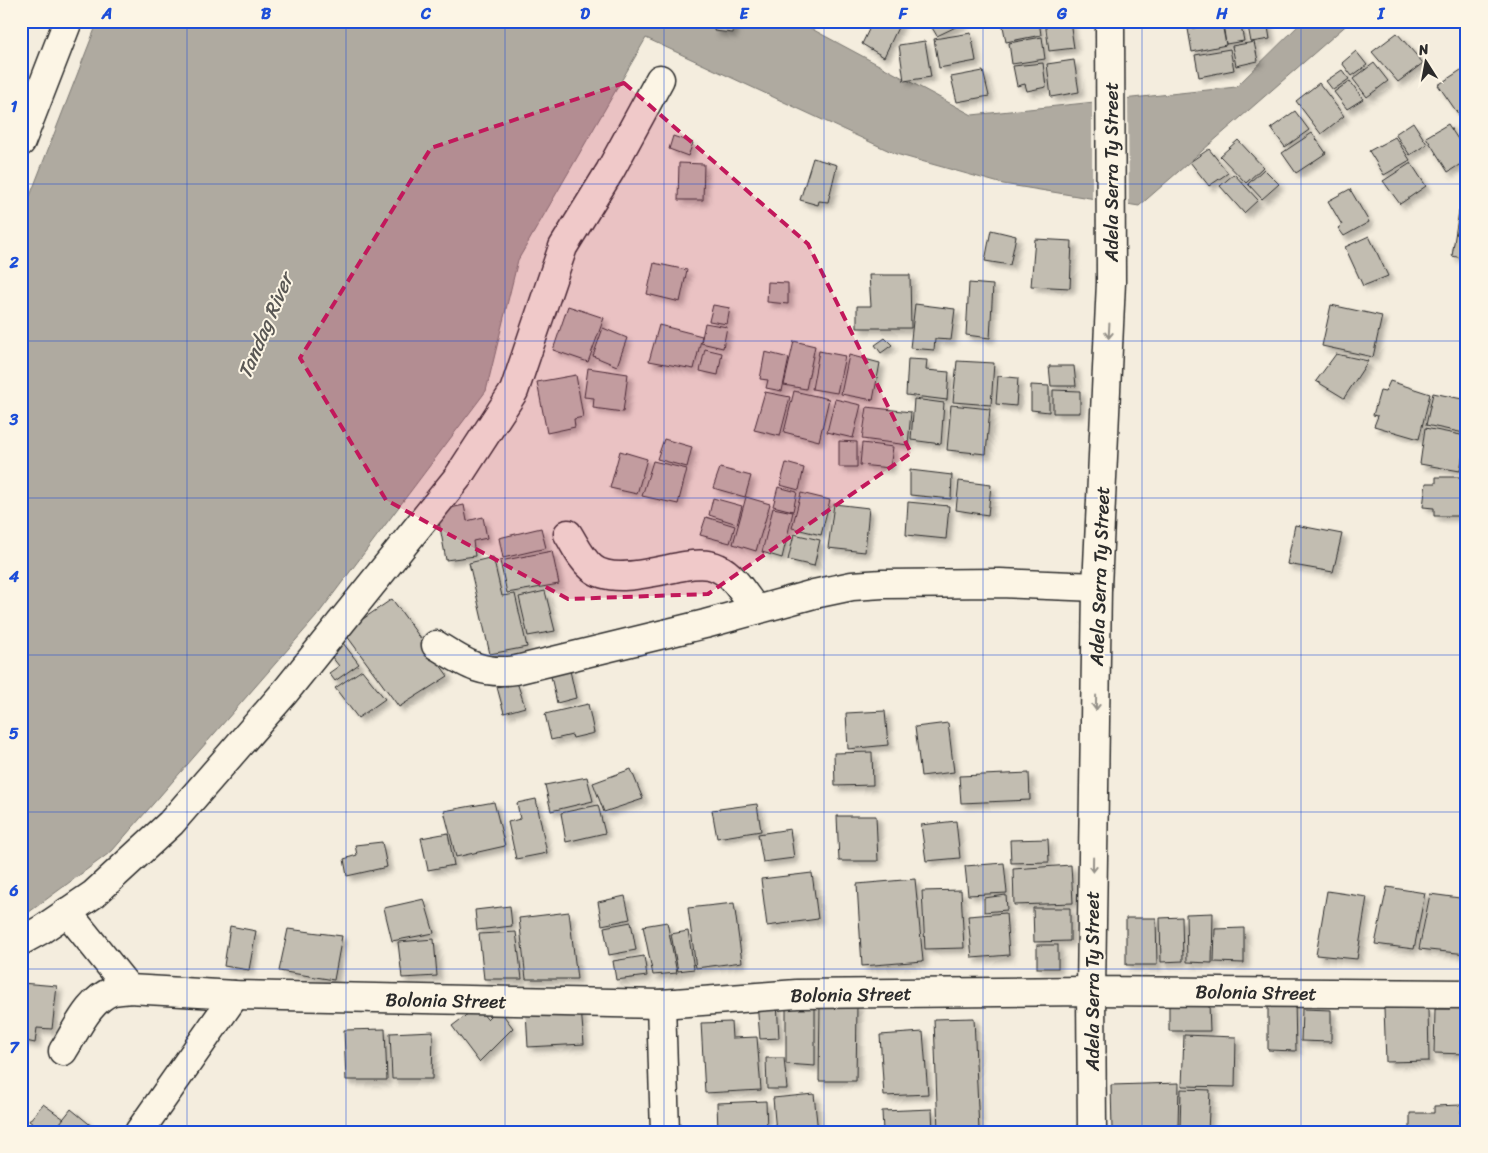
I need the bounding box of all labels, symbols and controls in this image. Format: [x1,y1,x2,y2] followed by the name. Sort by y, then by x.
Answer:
[101,0,112,28] text: A
[261,0,272,28] text: B
[420,0,432,28] text: C
[580,0,590,28] text: D
[740,0,750,28] text: E
[898,0,909,28] text: F
[1056,0,1068,28] text: G
[1215,0,1228,28] text: H
[1377,0,1386,28] text: I
[1415,36,1431,63] text: N
[1400,38,1450,88] north arrow
[1095,82,1128,263] street label: Adela Serra Ty Street
[11,92,18,121] text: 1
[8,248,19,277] text: 2
[228,265,305,384] water label: Tandag River
[1104,322,1114,338] one-way arrow
[9,405,19,434] text: 3
[1080,486,1119,667] street label: Adela Serra Ty Street
[8,562,19,591] text: 4
[1091,695,1100,711] one-way arrow
[9,719,19,748] text: 5
[1088,857,1098,873] one-way arrow
[8,876,19,905] text: 6
[1076,891,1109,1072] street label: Adela Serra Ty Street
[1195,975,1317,1010] street label: Bolonia Street
[790,977,912,1012] street label: Bolonia Street
[385,983,507,1018] street label: Bolonia Street
[9,1033,20,1062] text: 7

